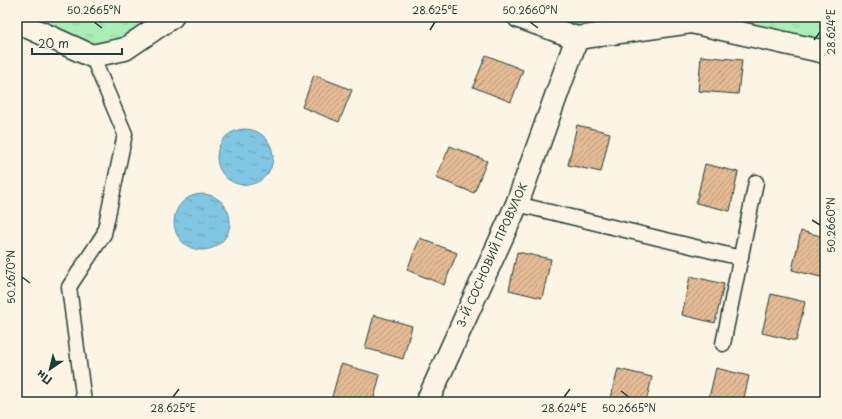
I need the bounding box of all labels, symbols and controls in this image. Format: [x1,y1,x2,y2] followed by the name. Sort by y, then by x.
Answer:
[67,2,121,17] text: 50.2665°N
[412,2,458,17] text: 28.625°E
[502,2,558,17] text: 50.2660°N
[823,9,838,55] text: 28.624°E
[32,30,122,56] scale bar
[38,34,69,52] text: 20 m
[452,180,531,330] street label: 3-Й СОСНОВИЙ ПРОВУЛОК
[823,197,838,253] text: 50.2660°N
[3,250,18,304] text: 50.2670°N
[30,349,70,389] north arrow
[33,366,55,389] text: Пн
[150,400,196,415] text: 28.625°E
[541,400,587,415] text: 28.624°E
[602,400,656,415] text: 50.2665°N

